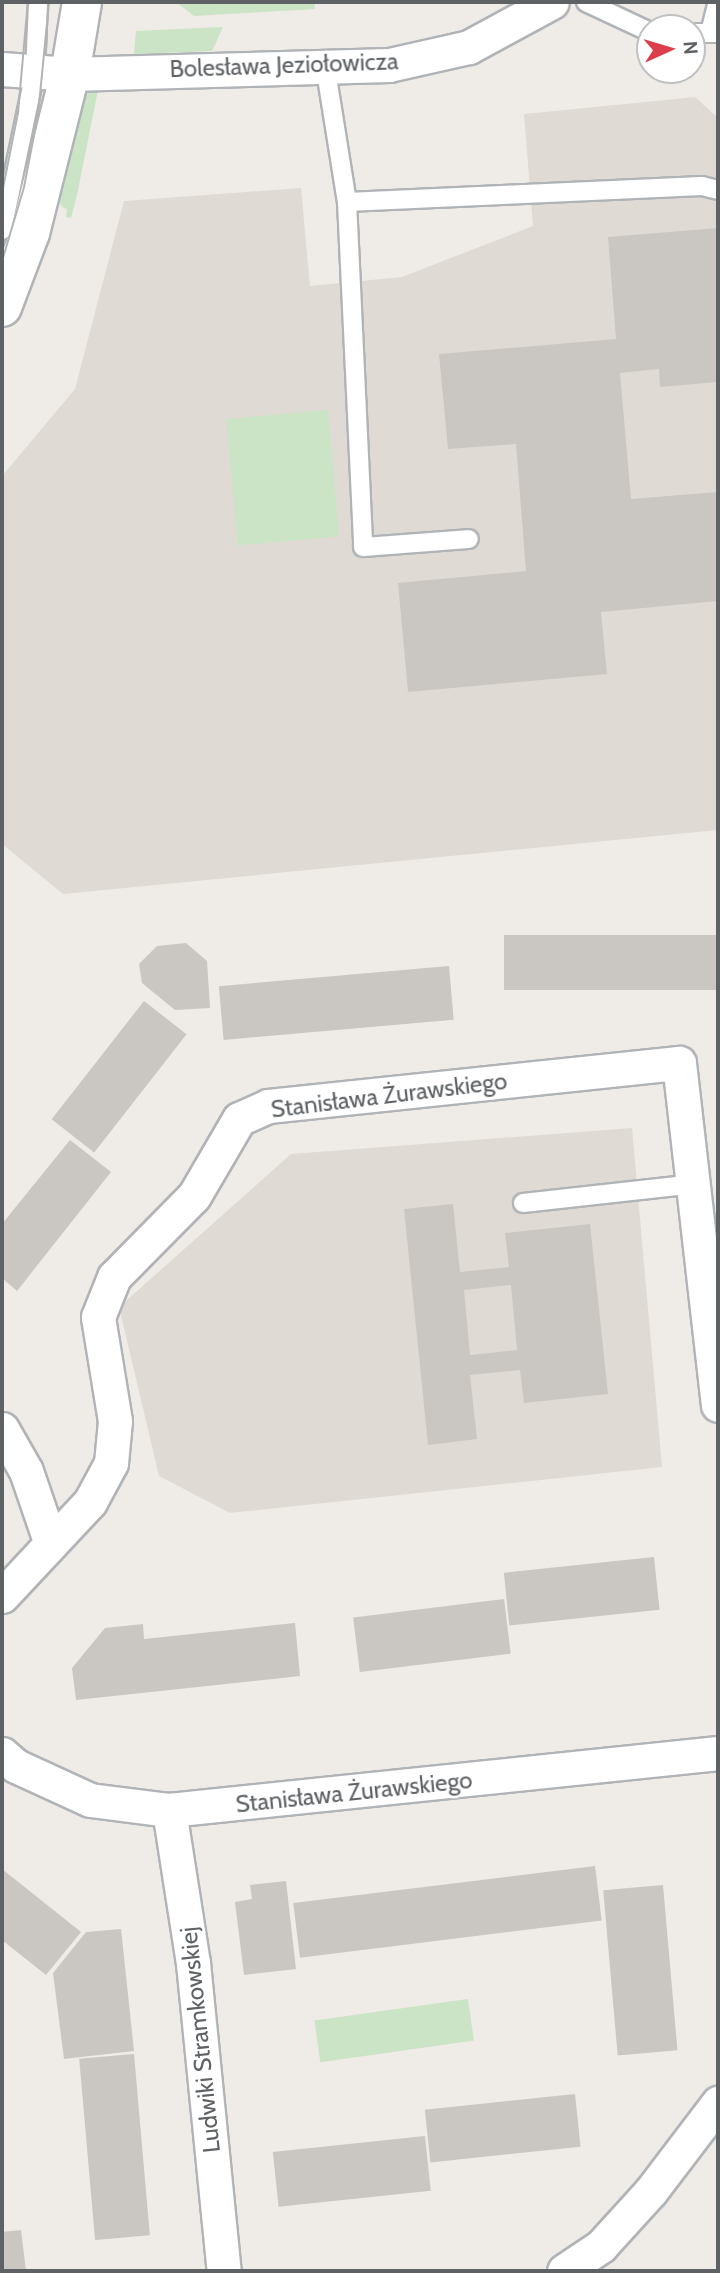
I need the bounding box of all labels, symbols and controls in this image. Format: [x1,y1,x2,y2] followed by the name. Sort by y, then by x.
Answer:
[636,14,706,84] north arrow
[679,40,702,55] text: N
[169,47,399,83] street label: Bolesława Jeziołowicza
[269,1066,509,1124] street label: Stanisława Żurawskiego
[234,1765,474,1819] street label: Stanisława Żurawskiego
[174,1926,226,2154] street label: Ludwiki Stramkowskiej

